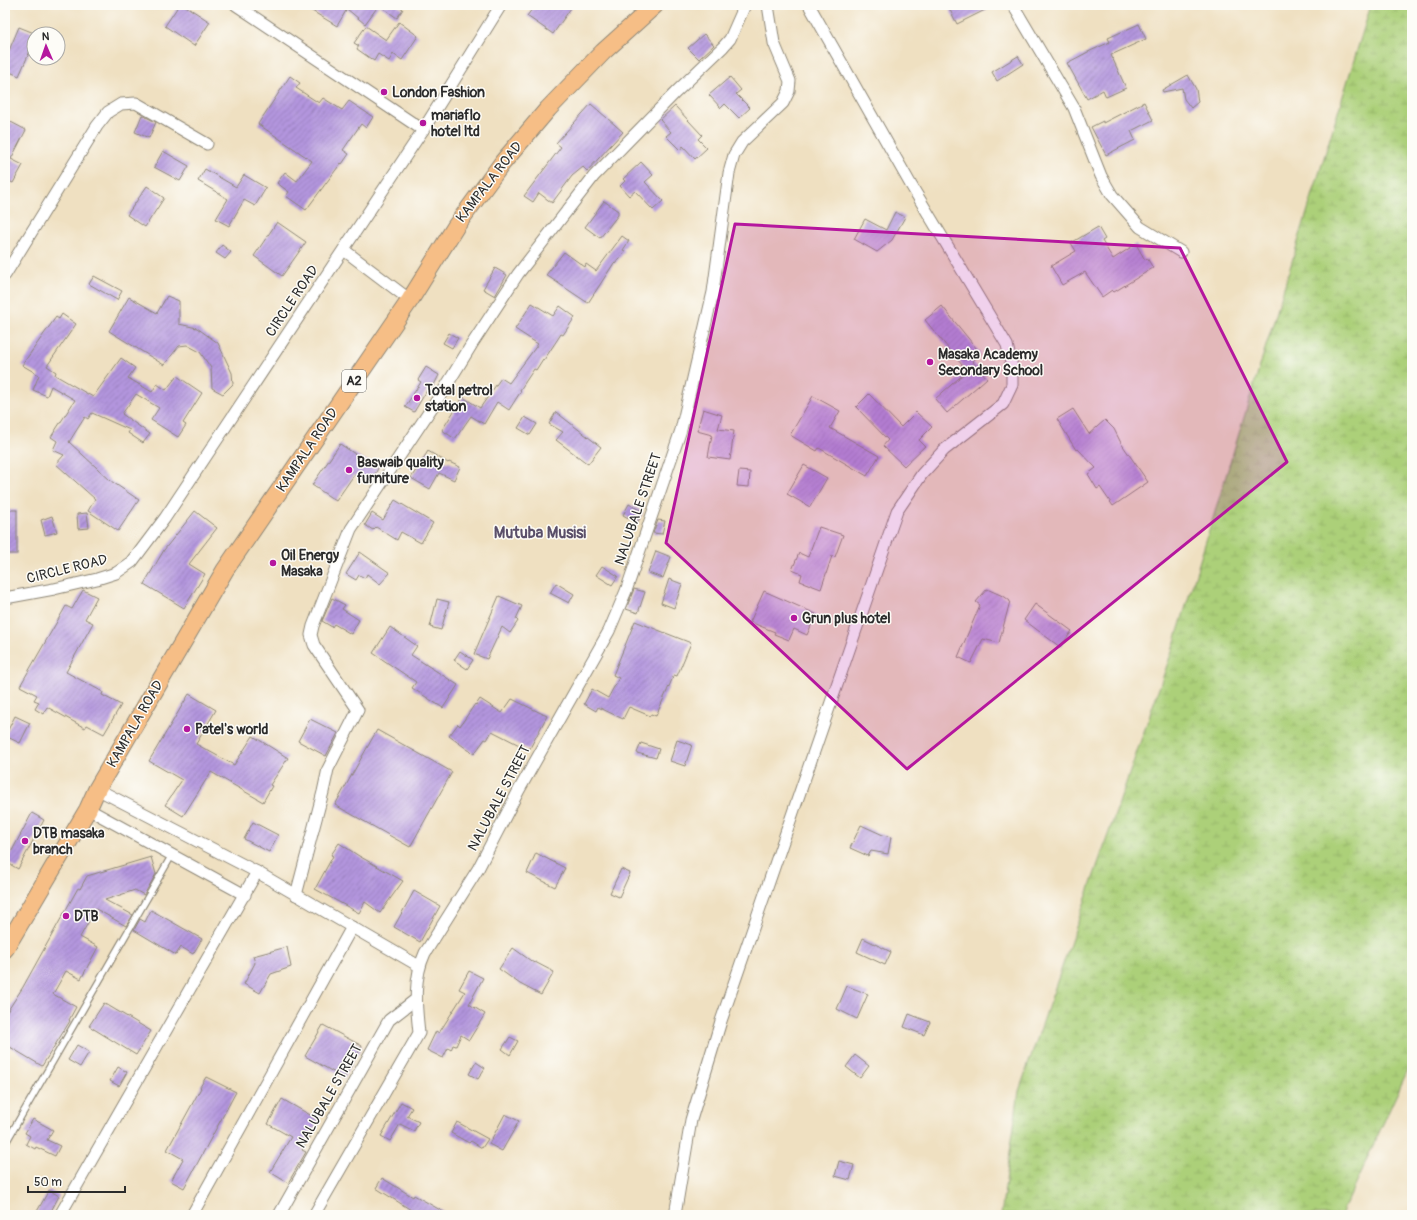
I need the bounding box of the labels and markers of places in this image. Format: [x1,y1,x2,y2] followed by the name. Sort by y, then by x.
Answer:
[392,84,485,101] place label: London Fashion
[379,87,389,97] marker: London Fashion
[431,107,481,140] place label: mariaflo hotel ltd
[418,118,428,128] marker: mariaflo hotel ltd
[938,346,1043,379] place label: Masaka Academy Secondary School
[925,357,935,367] marker: Masaka Academy Secondary School
[424,382,493,415] place label: Total petrol station
[412,393,422,403] marker: Total petrol station
[357,454,444,487] place label: Baswaib quality furniture
[344,465,354,475] marker: Baswaib quality furniture
[281,547,339,580] place label: Oil Energy Masaka
[268,558,278,568] marker: Oil Energy Masaka
[802,610,891,627] place label: Grun plus hotel
[789,613,799,623] marker: Grun plus hotel
[195,721,268,738] place label: Patel's world
[182,724,192,734] marker: Patel's world
[33,825,105,858] place label: DTB masaka branch
[20,836,30,846] marker: DTB masaka branch
[74,908,99,925] place label: DTB
[61,911,71,921] marker: DTB

